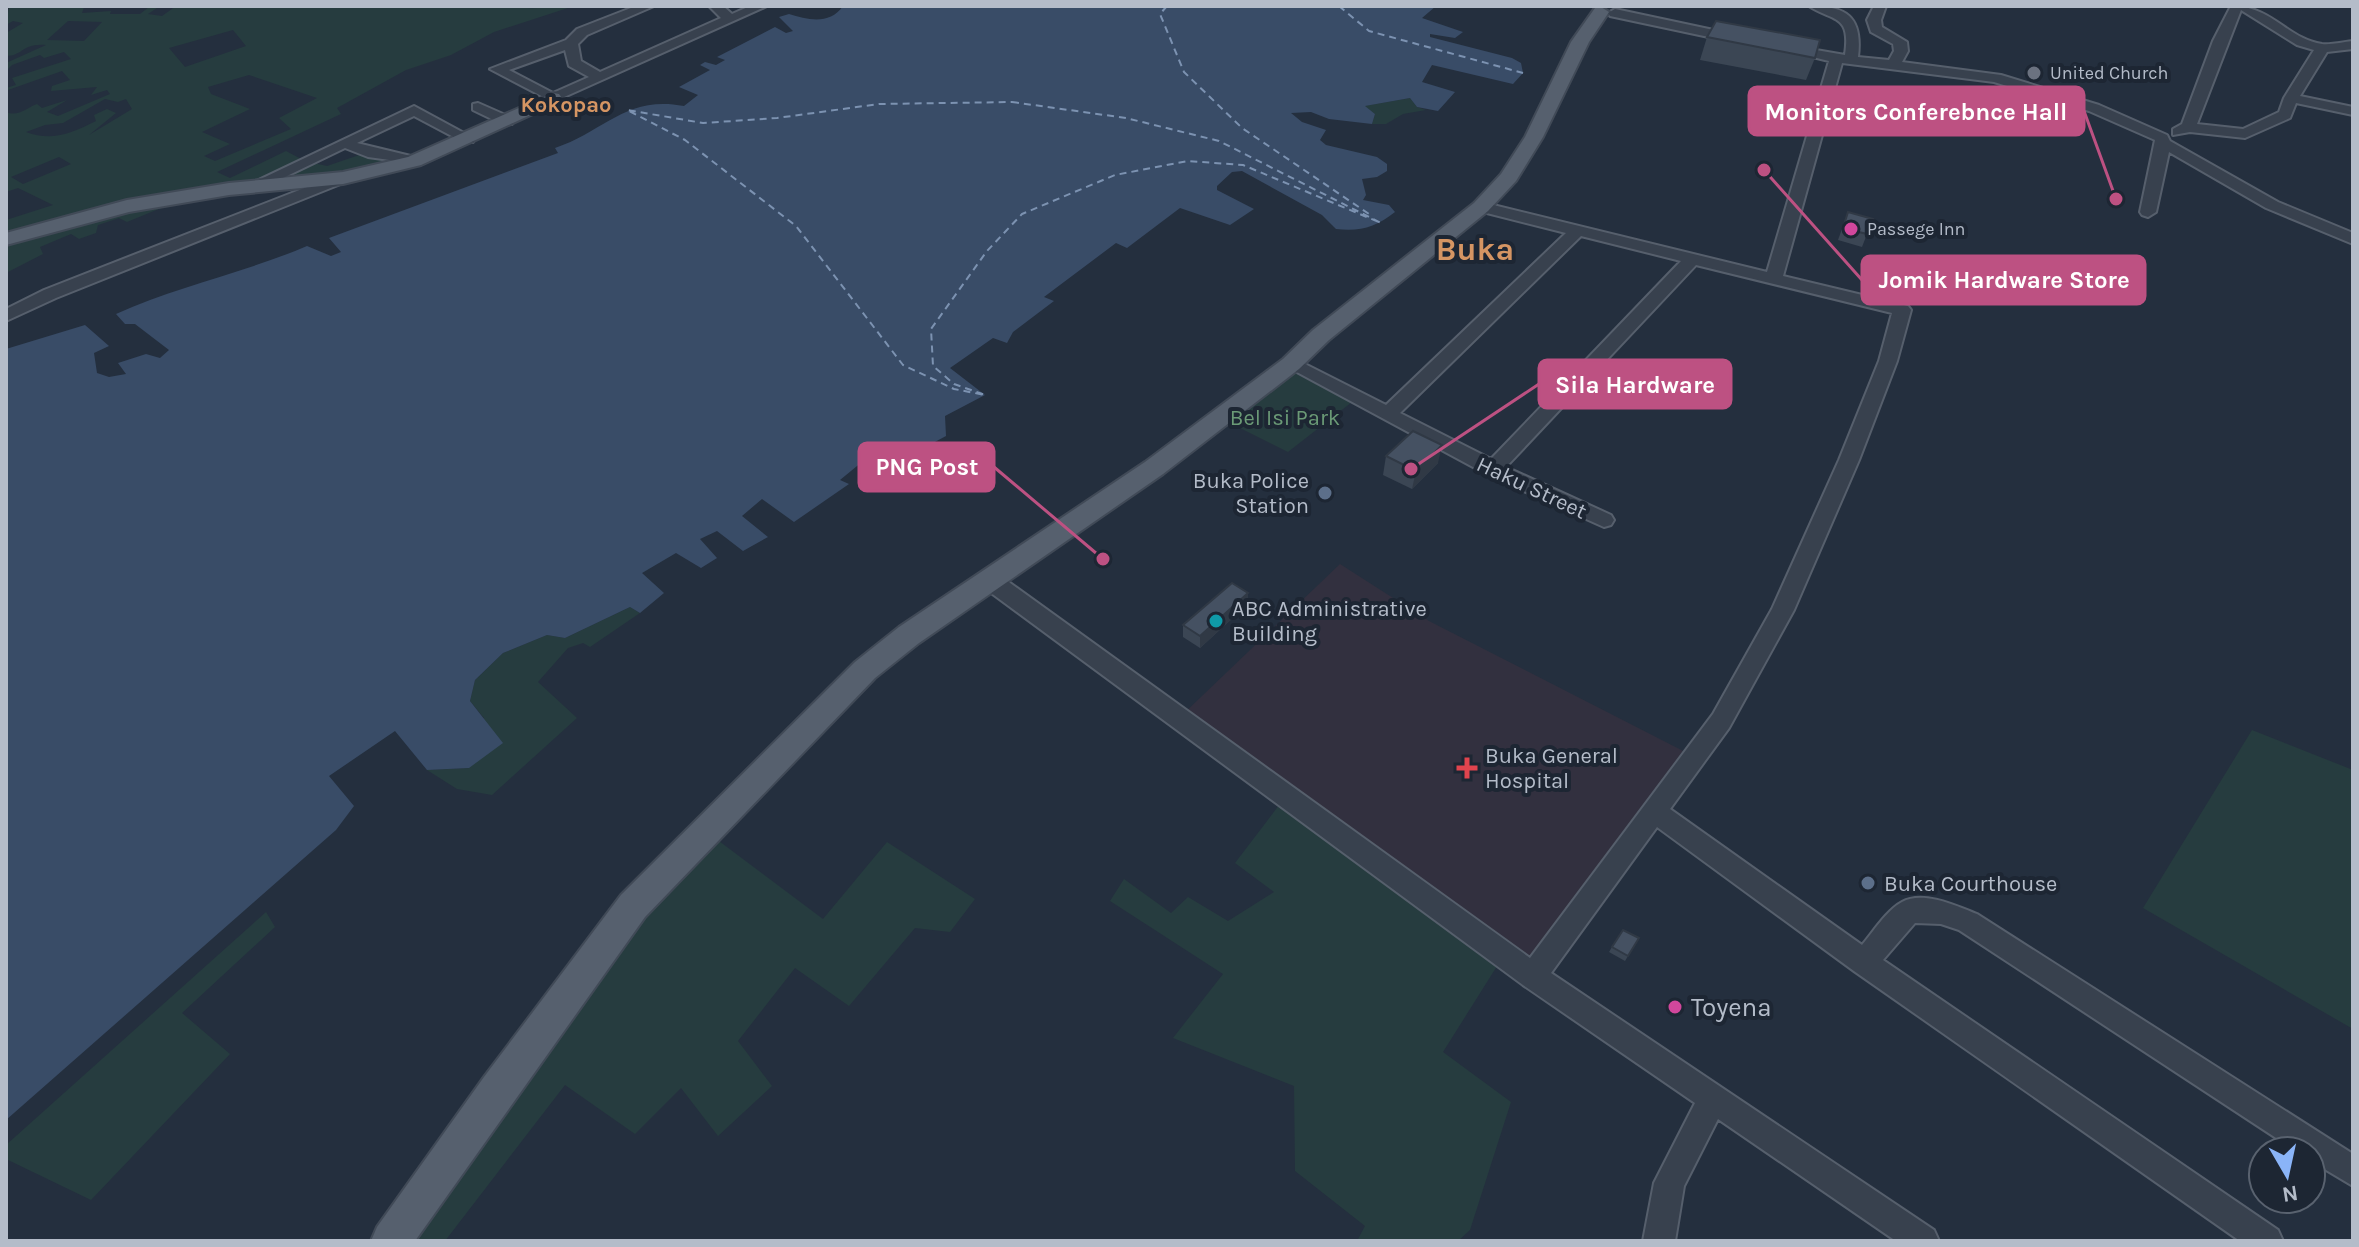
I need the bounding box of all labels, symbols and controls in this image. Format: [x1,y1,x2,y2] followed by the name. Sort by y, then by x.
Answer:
[2050,62,2168,84] place label: United Church
[2025,64,2043,82] marker: United Church
[1749,87,2084,135] callout: Monitors Conferebnce Hall
[520,92,612,118] district label: Kokopao
[1765,98,2067,126] text: Monitors Conferebnce Hall
[1867,218,1965,240] place label: Passege Inn
[1842,220,1860,238] marker: Passege Inn
[1436,231,1514,268] district label: Buka
[1862,256,2145,304] callout: Jomik Hardware Store
[1878,266,2130,294] text: Jomik Hardware Store
[1539,360,1731,408] callout: Sila Hardware
[1555,371,1715,399] text: Sila Hardware
[1230,405,1340,431] park label: Bel Isi Park
[859,443,994,491] callout: PNG Post
[1473,451,1591,525] street label: Haku Street
[875,453,979,481] text: PNG Post
[1193,468,1309,519] place label: Buka Police Station
[1316,484,1334,502] marker: Buka Police Station
[1232,596,1427,647] place label: ABC Administrative Building
[1207,612,1225,630] marker: ABC Administrative Building
[1485,743,1618,794] place label: Buka General Hospital
[1456,757,1478,779] marker: Buka General Hospital
[1884,871,2057,897] place label: Buka Courthouse
[1859,874,1877,892] marker: Buka Courthouse
[1691,992,1772,1023] place label: Toyena
[1666,998,1684,1016] marker: Toyena
[2247,1135,2327,1215] north arrow
[2280,1180,2300,1208] text: N

